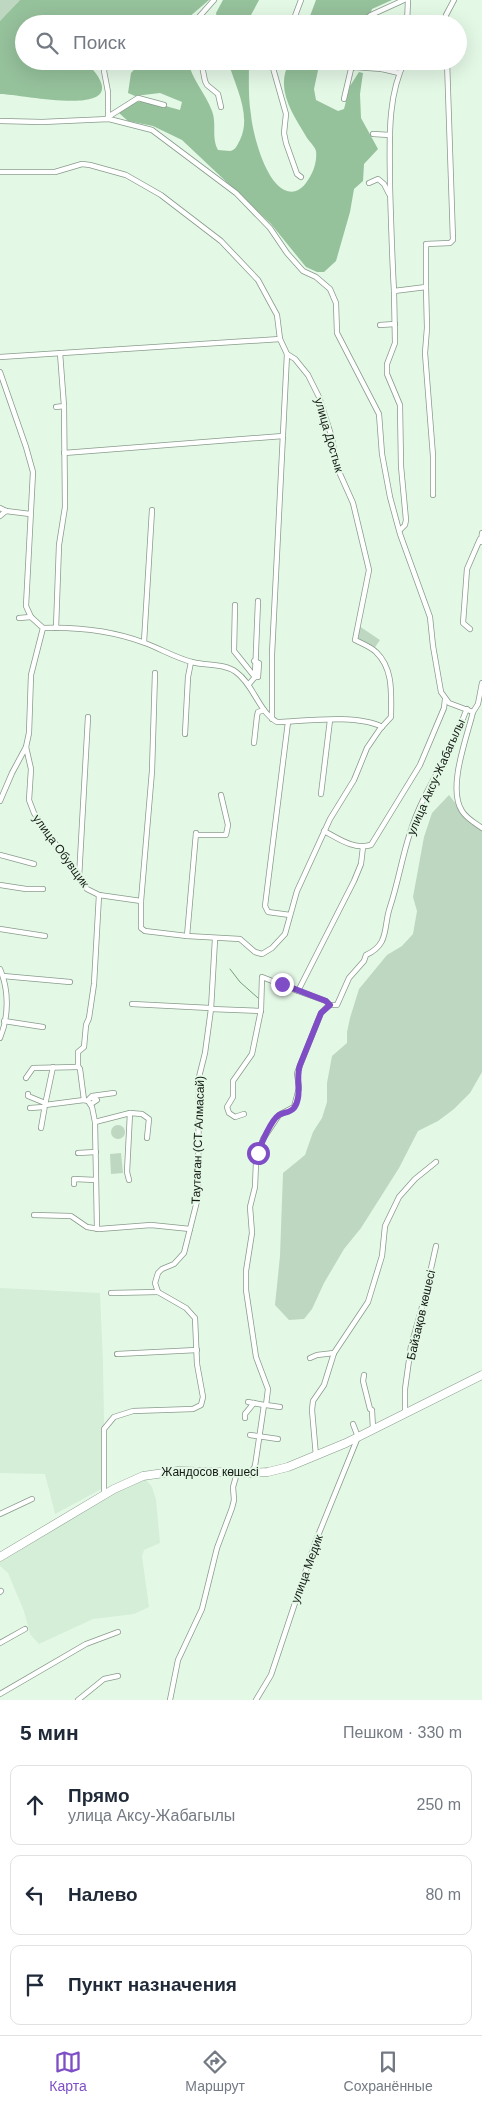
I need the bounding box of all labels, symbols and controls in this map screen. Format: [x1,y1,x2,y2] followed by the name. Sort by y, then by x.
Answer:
[15,15,467,70] search box
[33,29,61,57] icon: search
[73,32,126,53] text: Поиск
[312,396,346,474] street label: улица Достык
[404,717,468,837] street label: улица Аксу-Жабагылы
[30,812,93,891] street label: улица Обувщик
[271,973,294,996] route end
[189,1076,207,1204] street label: Таутаган (СТ Алмасай)
[247,1142,270,1165] route start
[404,1269,438,1361] street label: Байзақов көшесі
[161,1465,259,1479] street label: Жандосов көшесі
[288,1532,326,1605] street label: улица Медик
[20,1721,79,1744] text: 5 мин
[343,1724,462,1741] text: Пешком · 330 m
[68,1785,130,1806] text: Прямо
[21,1791,49,1819] icon: ahead
[417,1796,461,1813] text: 250 m
[68,1807,235,1824] text: улица Аксу-Жабагылы
[21,1881,49,1909] icon: left
[68,1884,138,1905] text: Налево
[425,1886,461,1903] text: 80 m
[21,1971,49,1999] icon: arrive
[68,1974,237,1995] text: Пункт назначения
[49,2048,87,2094] tab: Карта
[185,2048,245,2094] tab: Маршрут
[344,2048,433,2094] tab: Сохранённые

